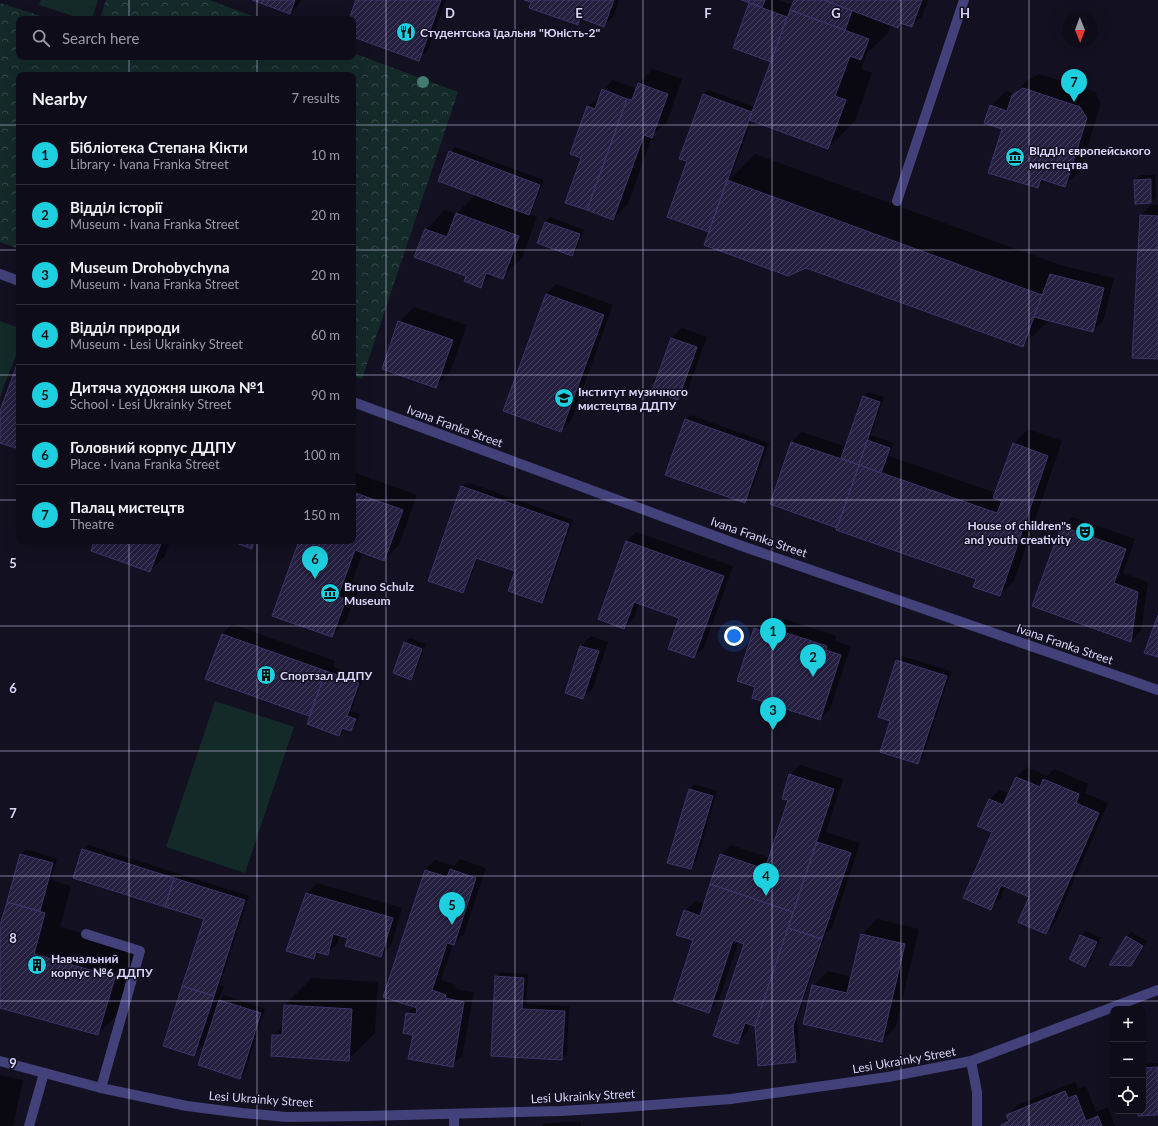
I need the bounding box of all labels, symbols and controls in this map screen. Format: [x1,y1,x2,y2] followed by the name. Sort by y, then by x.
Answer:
[445,5,455,21] text: D
[575,5,583,21] text: E
[704,5,712,21] text: F
[831,5,841,21] text: G
[960,5,970,21] text: H
[1062,12,1098,48] north arrow
[16,16,356,60] search box
[395,21,417,43] restaurant icon: Студентська їдальня "Юність-2"
[420,25,600,40] place label: Студентська їдальня "Юність-2"
[30,27,52,49] icon: search
[62,29,139,47] text: Search here
[1061,69,1087,102] pin: 7
[32,88,87,109] text: Nearby
[292,90,340,106] text: 7 results
[70,138,248,156] text: Бібліотека Степана Кікти
[1029,143,1151,172] place label: Відділ європейського мистецтва
[1004,146,1026,168] museum icon: Відділ європейського мистецтва
[41,147,49,163] text: 1
[311,147,340,163] text: 10 m
[70,156,229,172] text: Library · Ivana Franka Street
[70,198,162,216] text: Відділ історії
[41,207,49,223] text: 2
[311,207,340,223] text: 20 m
[70,216,239,232] text: Museum · Ivana Franka Street
[70,258,230,276] text: Museum Drohobychyna
[41,267,49,283] text: 3
[311,267,340,283] text: 20 m
[70,276,239,292] text: Museum · Ivana Franka Street
[70,318,180,336] text: Відділ природи
[41,327,49,343] text: 4
[311,327,340,343] text: 60 m
[70,336,243,352] text: Museum · Lesi Ukrainky Street
[70,378,265,396] text: Дитяча художня школа №1
[578,384,688,413] place label: Інститут музичного мистецтва ДДПУ
[41,387,49,403] text: 5
[311,387,340,403] text: 90 m
[553,387,575,409] school or university icon: Інститут музичного мистецтва ДДПУ
[70,396,232,412] text: School · Lesi Ukrainky Street
[405,402,506,451] street label: Ivana Franka Street
[70,438,236,456] text: Головний корпус ДДПУ
[41,447,49,463] text: 6
[303,447,340,463] text: 100 m
[70,456,220,472] text: Place · Ivana Franka Street
[70,498,184,516] text: Палац мистецтв
[41,507,49,523] text: 7
[303,507,340,523] text: 150 m
[709,513,810,561] street label: Ivana Franka Street
[70,516,114,532] text: Theatre
[964,518,1072,547] place label: House of children"s and youth creativity
[1074,521,1096,543] theatre icon: House of children"s and youth creativity
[302,546,328,579] pin: 6
[9,555,17,571] text: 5
[344,579,414,608] place label: Bruno Schulz Museum
[319,582,341,604] museum icon: Bruno Schulz Museum
[760,618,786,651] pin: 1
[1015,620,1116,668] street label: Ivana Franka Street
[724,626,744,646] your location
[800,644,826,677] pin: 2
[255,664,277,686] building icon: Спортзал ДДПУ
[280,668,372,683] place label: Спортзал ДДПУ
[9,680,17,696] text: 6
[760,697,786,730] pin: 3
[9,805,17,821] text: 7
[753,863,779,896] pin: 4
[439,892,465,925] pin: 5
[9,930,17,946] text: 8
[51,951,153,980] place label: Навчальний корпус №6 ДДПУ
[26,954,48,976] building icon: Навчальний корпус №6 ДДПУ
[1110,1006,1146,1114] map controls
[1110,1006,1146,1042] button: +
[1110,1042,1146,1078] button: −
[851,1043,957,1076] street label: Lesi Ukrainky Street
[9,1055,17,1071] text: 9
[1110,1078,1146,1114] button: locate
[530,1086,636,1106] street label: Lesi Ukrainky Street
[208,1088,314,1110] street label: Lesi Ukrainky Street

